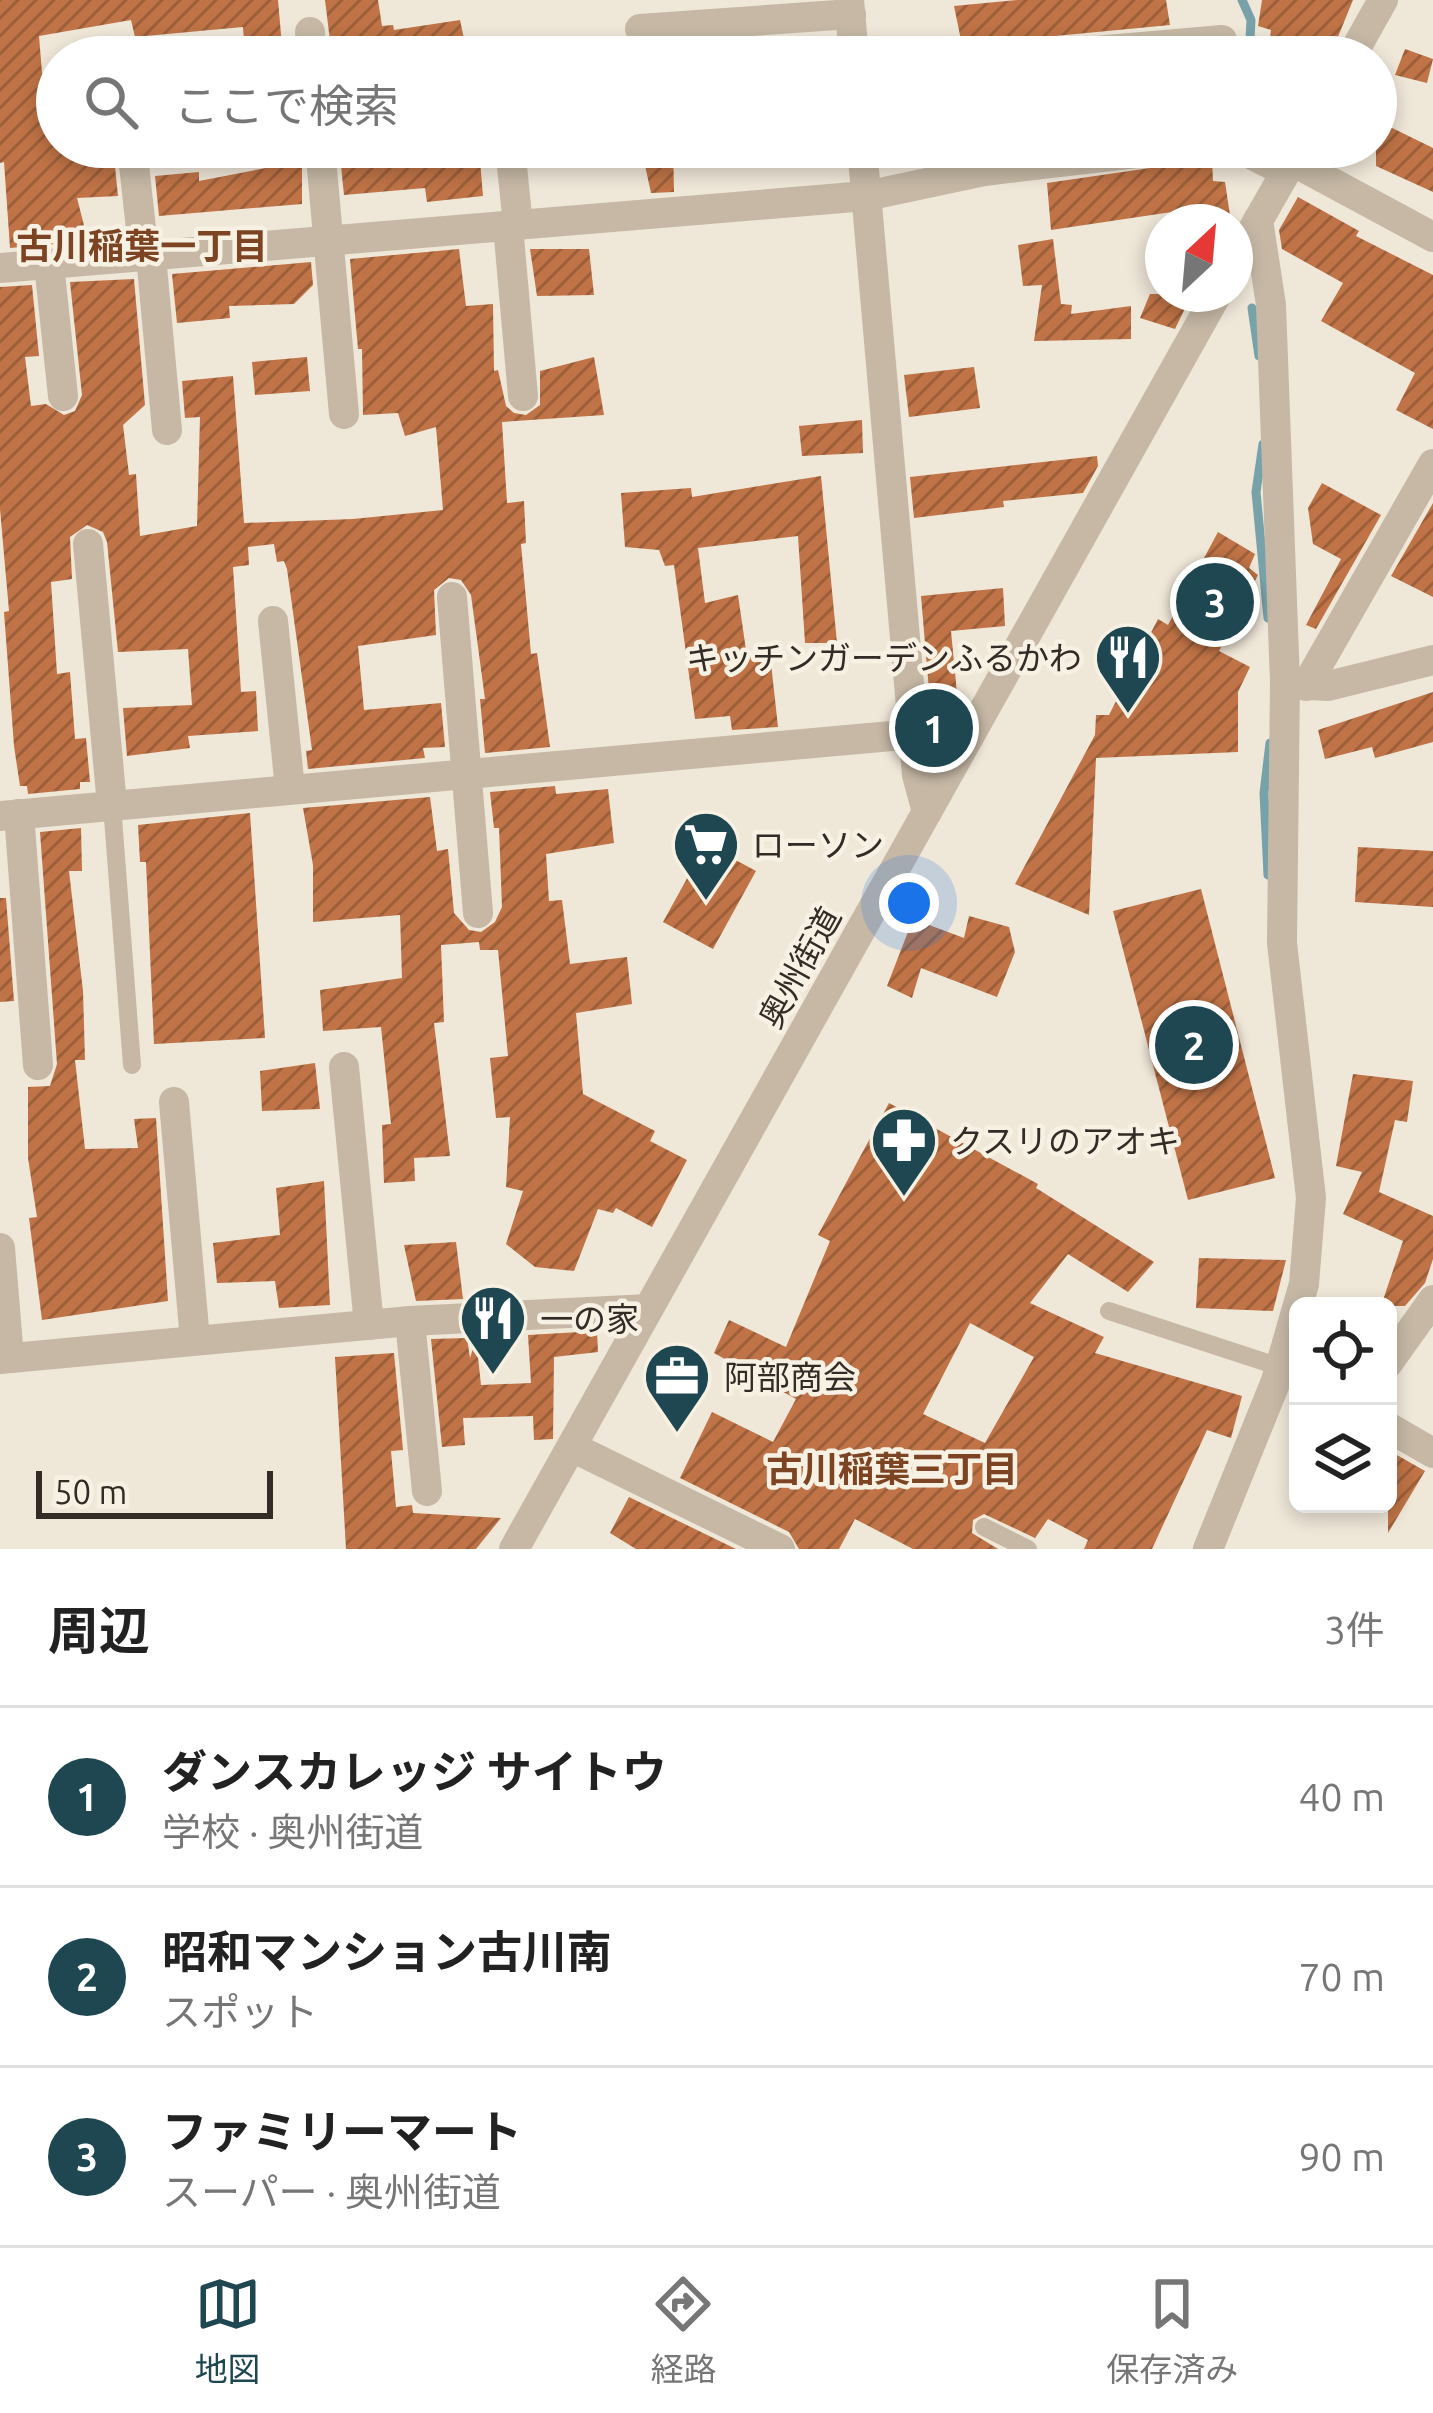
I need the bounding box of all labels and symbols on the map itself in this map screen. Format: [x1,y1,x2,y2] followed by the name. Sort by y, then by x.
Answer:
[1145,204,1253,312] north arrow
[16,225,268,266] district label: 古川稲葉一丁目
[1176,557,1254,647] pin: 3
[1093,622,1163,716] restaurant icon: キッチンガーデンふるかわ
[686,639,1082,676] place label: キッチンガーデンふるかわ
[895,683,973,773] pin: 1
[671,809,741,903] supermarket icon: ローソン
[752,826,884,863] place label: ローソン
[879,873,939,933] your location
[751,900,847,1034] street label: 奥州街道
[1155,1000,1233,1090] pin: 2
[869,1105,939,1199] pharmacy icon: クスリのアオキ
[950,1122,1180,1159] place label: クスリのアオキ
[458,1283,528,1377] restaurant icon: 一の家
[540,1300,639,1337] place label: 一の家
[642,1341,712,1435] office icon: 阿部商会
[724,1358,856,1395] place label: 阿部商会
[766,1448,1018,1489] district label: 古川稲葉三丁目
[36,1465,273,1518] scale bar

